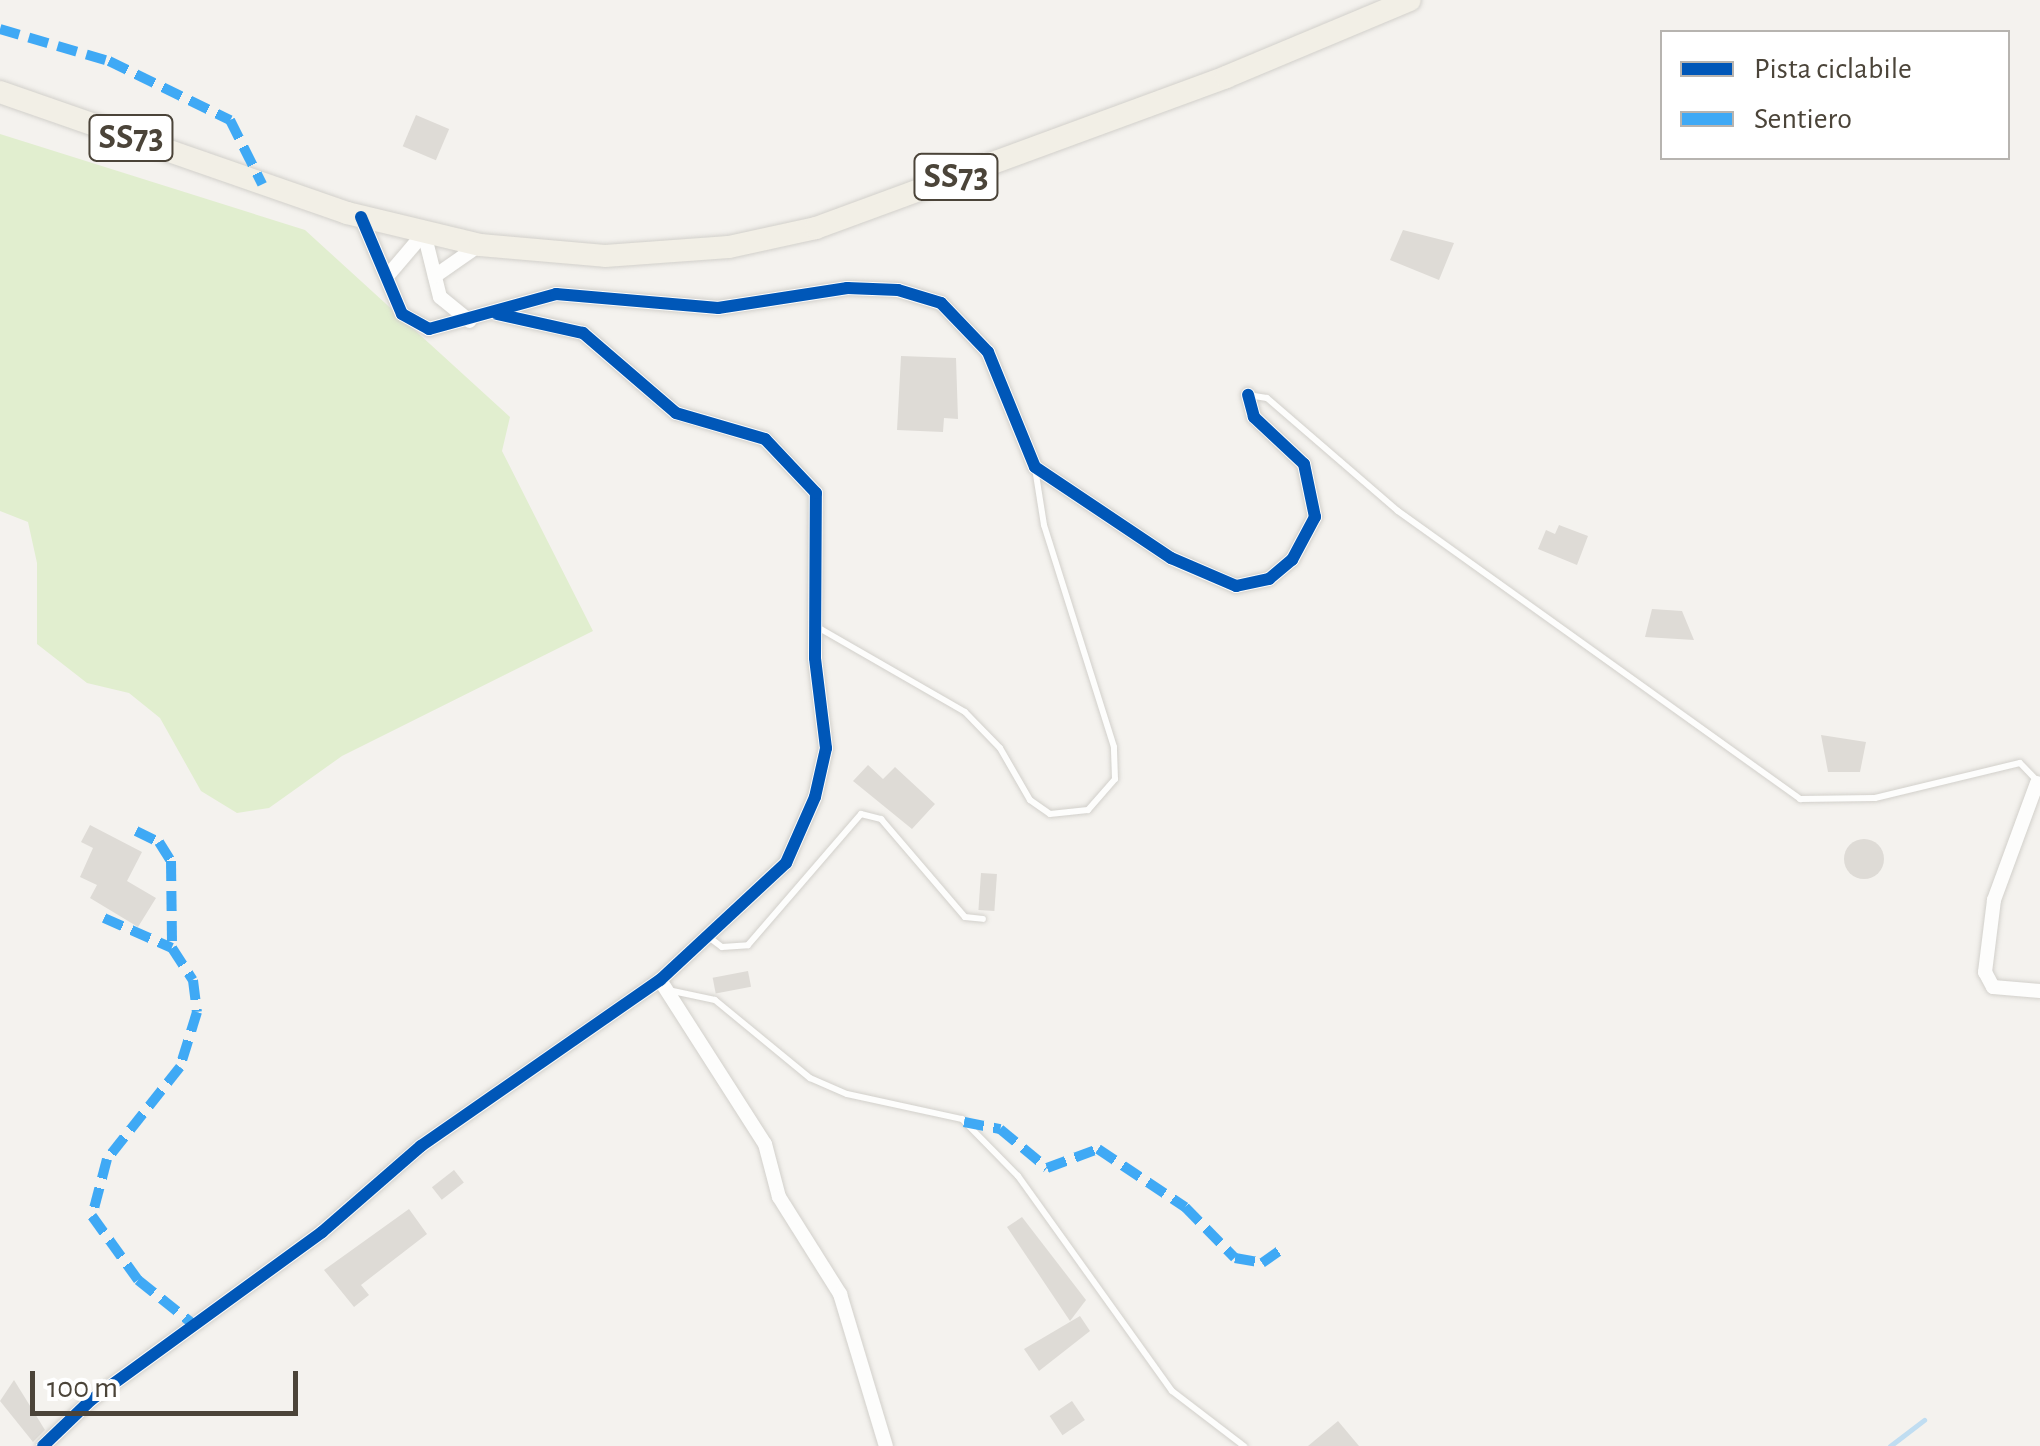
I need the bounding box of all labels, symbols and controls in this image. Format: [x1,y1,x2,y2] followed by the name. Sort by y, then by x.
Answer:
[1660,30,2010,160] legend
[1754,54,1912,84] text: Pista ciclabile
[1754,104,1852,134] text: Sentiero
[86,108,176,168] road number: SS73
[911,147,1001,207] road number: SS73
[35,1351,302,1413] scale bar
[47,1373,118,1403] text: 100 m

